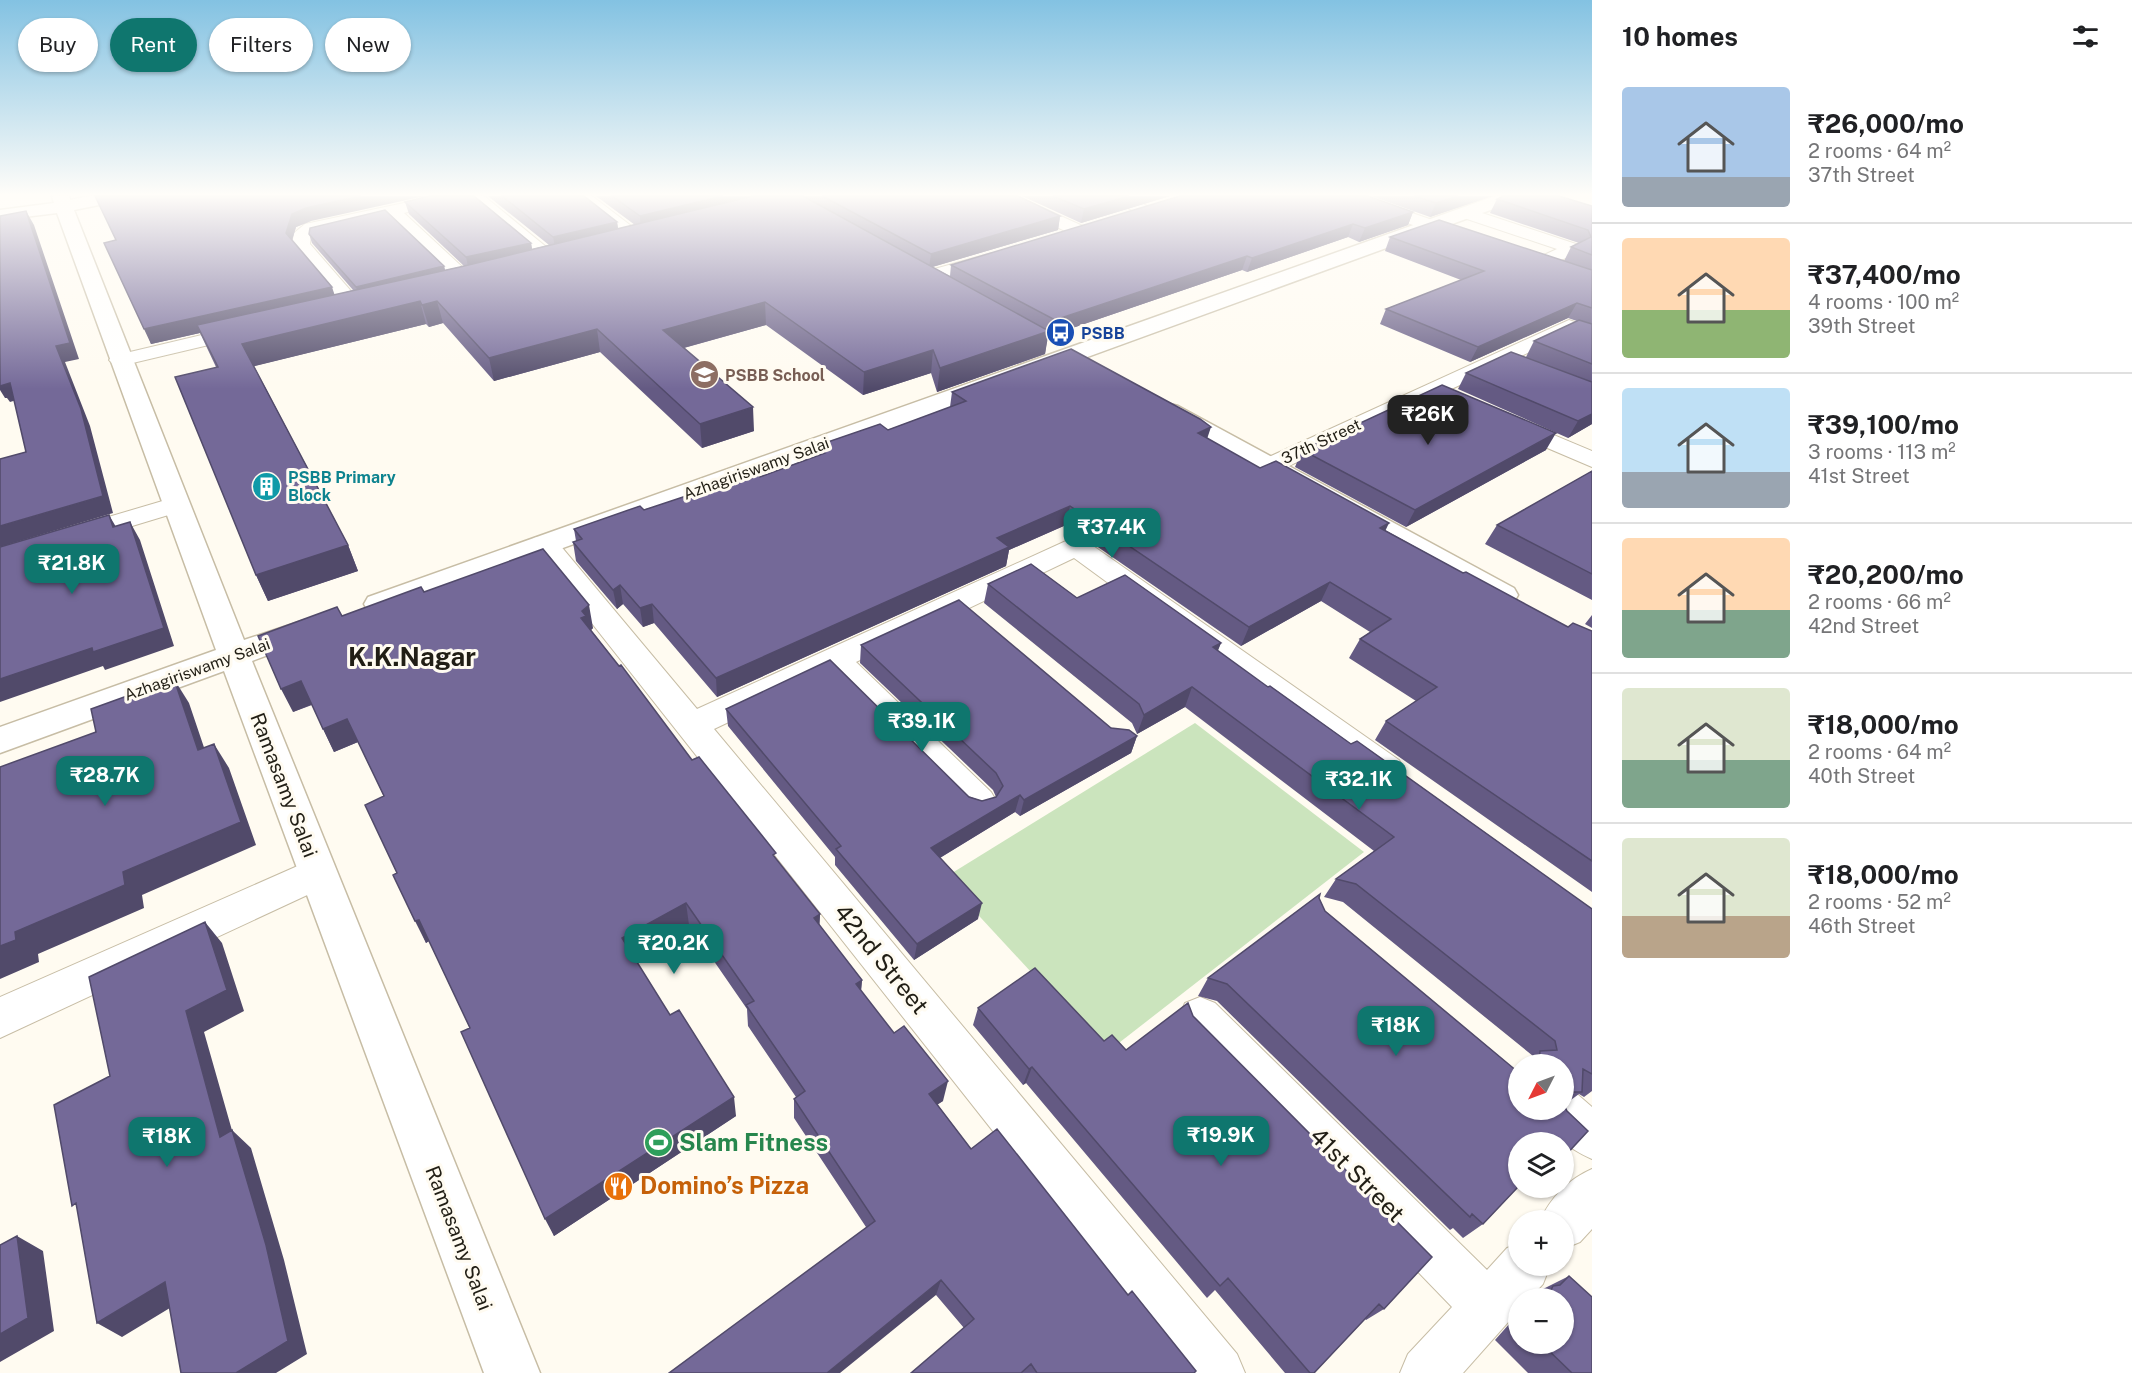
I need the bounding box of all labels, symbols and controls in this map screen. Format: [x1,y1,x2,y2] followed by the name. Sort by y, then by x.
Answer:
[18,18,98,72] chip: Buy
[110,18,197,72] chip: Rent
[209,18,313,72] chip: Filters
[325,18,411,72] chip: New
[2069,20,2102,53] icon: filters
[1622,21,1738,52] text: 10 homes
[1808,108,1964,139] text: ₹26,000/mo
[1670,111,1742,183] icon: home
[1808,139,1951,163] text: 2 rooms · 64 m²
[1808,163,1915,187] text: 37th Street
[1808,259,1961,290] text: ₹37,400/mo
[1670,262,1742,334] icon: home
[1808,290,1959,314] text: 4 rooms · 100 m²
[1808,314,1916,338] text: 39th Street
[1044,317,1076,349] bus stop icon: PSBB
[1081,324,1125,343] place label: PSBB
[688,359,720,391] school or university icon: PSBB School
[725,366,825,385] place label: PSBB School
[1392,395,1464,446] pin: ₹26K
[1401,402,1455,426] text: ₹26K
[1808,409,1959,440] text: ₹39,100/mo
[1670,412,1742,484] icon: home
[1278,415,1364,468] street label: 37th Street
[681,433,832,504] street label: Azhagiriswamy Salai
[1808,440,1956,464] text: 3 rooms · 113 m²
[1808,464,1910,488] text: 41st Street
[288,468,396,505] place label: PSBB Primary Block
[251,470,283,502] building icon: PSBB Primary Block
[1063,508,1161,559] pin: ₹37.4K
[1078,515,1146,539] text: ₹37.4K
[23,544,121,595] pin: ₹21.8K
[38,551,106,575] text: ₹21.8K
[1808,559,1964,590] text: ₹20,200/mo
[1670,562,1742,634] icon: home
[1808,590,1951,614] text: 2 rooms · 66 m²
[1808,614,1919,638] text: 42nd Street
[122,634,273,705] street label: Azhagiriswamy Salai
[348,641,476,672] district label: K.K.Nagar
[873,702,971,753] pin: ₹39.1K
[245,709,323,861] street label: Ramasamy Salai
[888,709,956,733] text: ₹39.1K
[1808,709,1959,740] text: ₹18,000/mo
[1670,712,1742,784] icon: home
[1808,740,1951,764] text: 2 rooms · 64 m²
[56,756,154,807] pin: ₹28.7K
[1310,760,1408,811] pin: ₹32.1K
[70,763,140,787] text: ₹28.7K
[1808,764,1915,788] text: 40th Street
[1325,767,1393,791] text: ₹32.1K
[1808,859,1959,890] text: ₹18,000/mo
[1670,862,1742,934] icon: home
[1808,890,1951,914] text: 2 rooms · 52 m²
[829,898,935,1019] street label: 42nd Street
[1808,914,1916,938] text: 46th Street
[625,924,723,975] pin: ₹20.2K
[638,931,710,955] text: ₹20.2K
[1360,1006,1432,1057] pin: ₹18K
[1371,1013,1421,1037] text: ₹18K
[1508,1054,1574,1120] north arrow
[1508,1054,1574,1354] map controls
[1172,1116,1270,1167] pin: ₹19.9K
[131,1117,203,1168] pin: ₹18K
[1305,1121,1411,1227] street label: 41st Street
[1187,1123,1255,1147] text: ₹19.9K
[142,1124,192,1148] text: ₹18K
[642,1127,674,1159] sports icon: Slam Fitness
[679,1128,828,1156] place label: Slam Fitness
[1508,1132,1574,1198] button: layers
[420,1162,498,1314] street label: Ramasamy Salai
[603,1170,635,1202] restaurant icon: Domino’s Pizza
[640,1171,809,1199] place label: Domino’s Pizza
[1508,1210,1574,1276] button: +
[1508,1288,1574,1354] button: −

